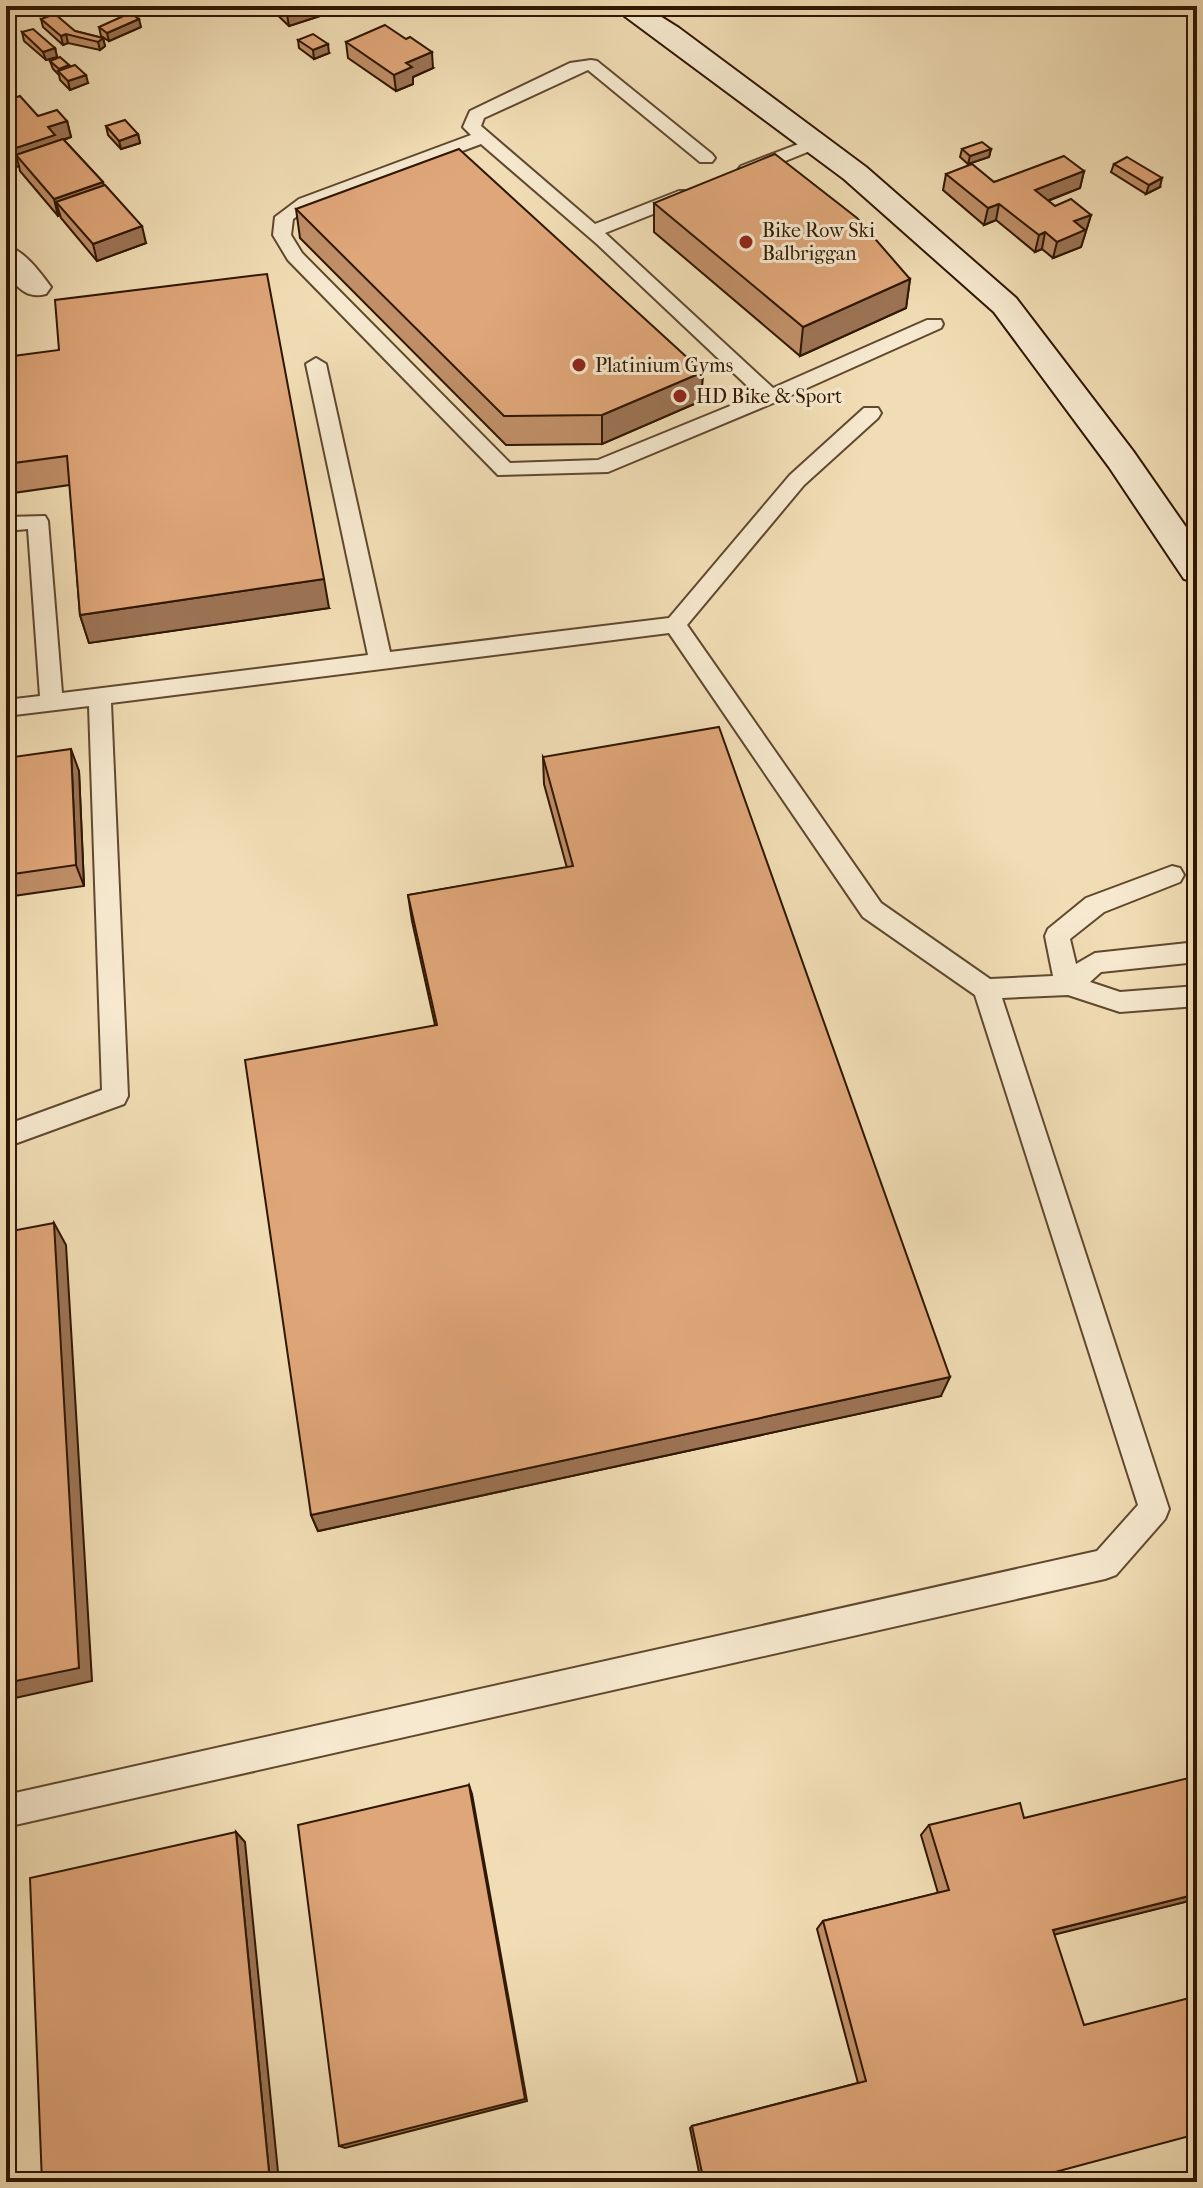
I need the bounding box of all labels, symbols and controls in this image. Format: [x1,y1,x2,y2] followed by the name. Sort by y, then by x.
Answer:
[762,219,875,265] place label: Bike Row Ski Balbriggan
[737,233,755,251] marker: Bike Row Ski Balbriggan
[595,354,733,377] place label: Platinium Gyms
[570,356,588,374] marker: Platinium Gyms
[696,385,842,408] place label: HD Bike & Sport
[671,387,689,405] marker: HD Bike & Sport

